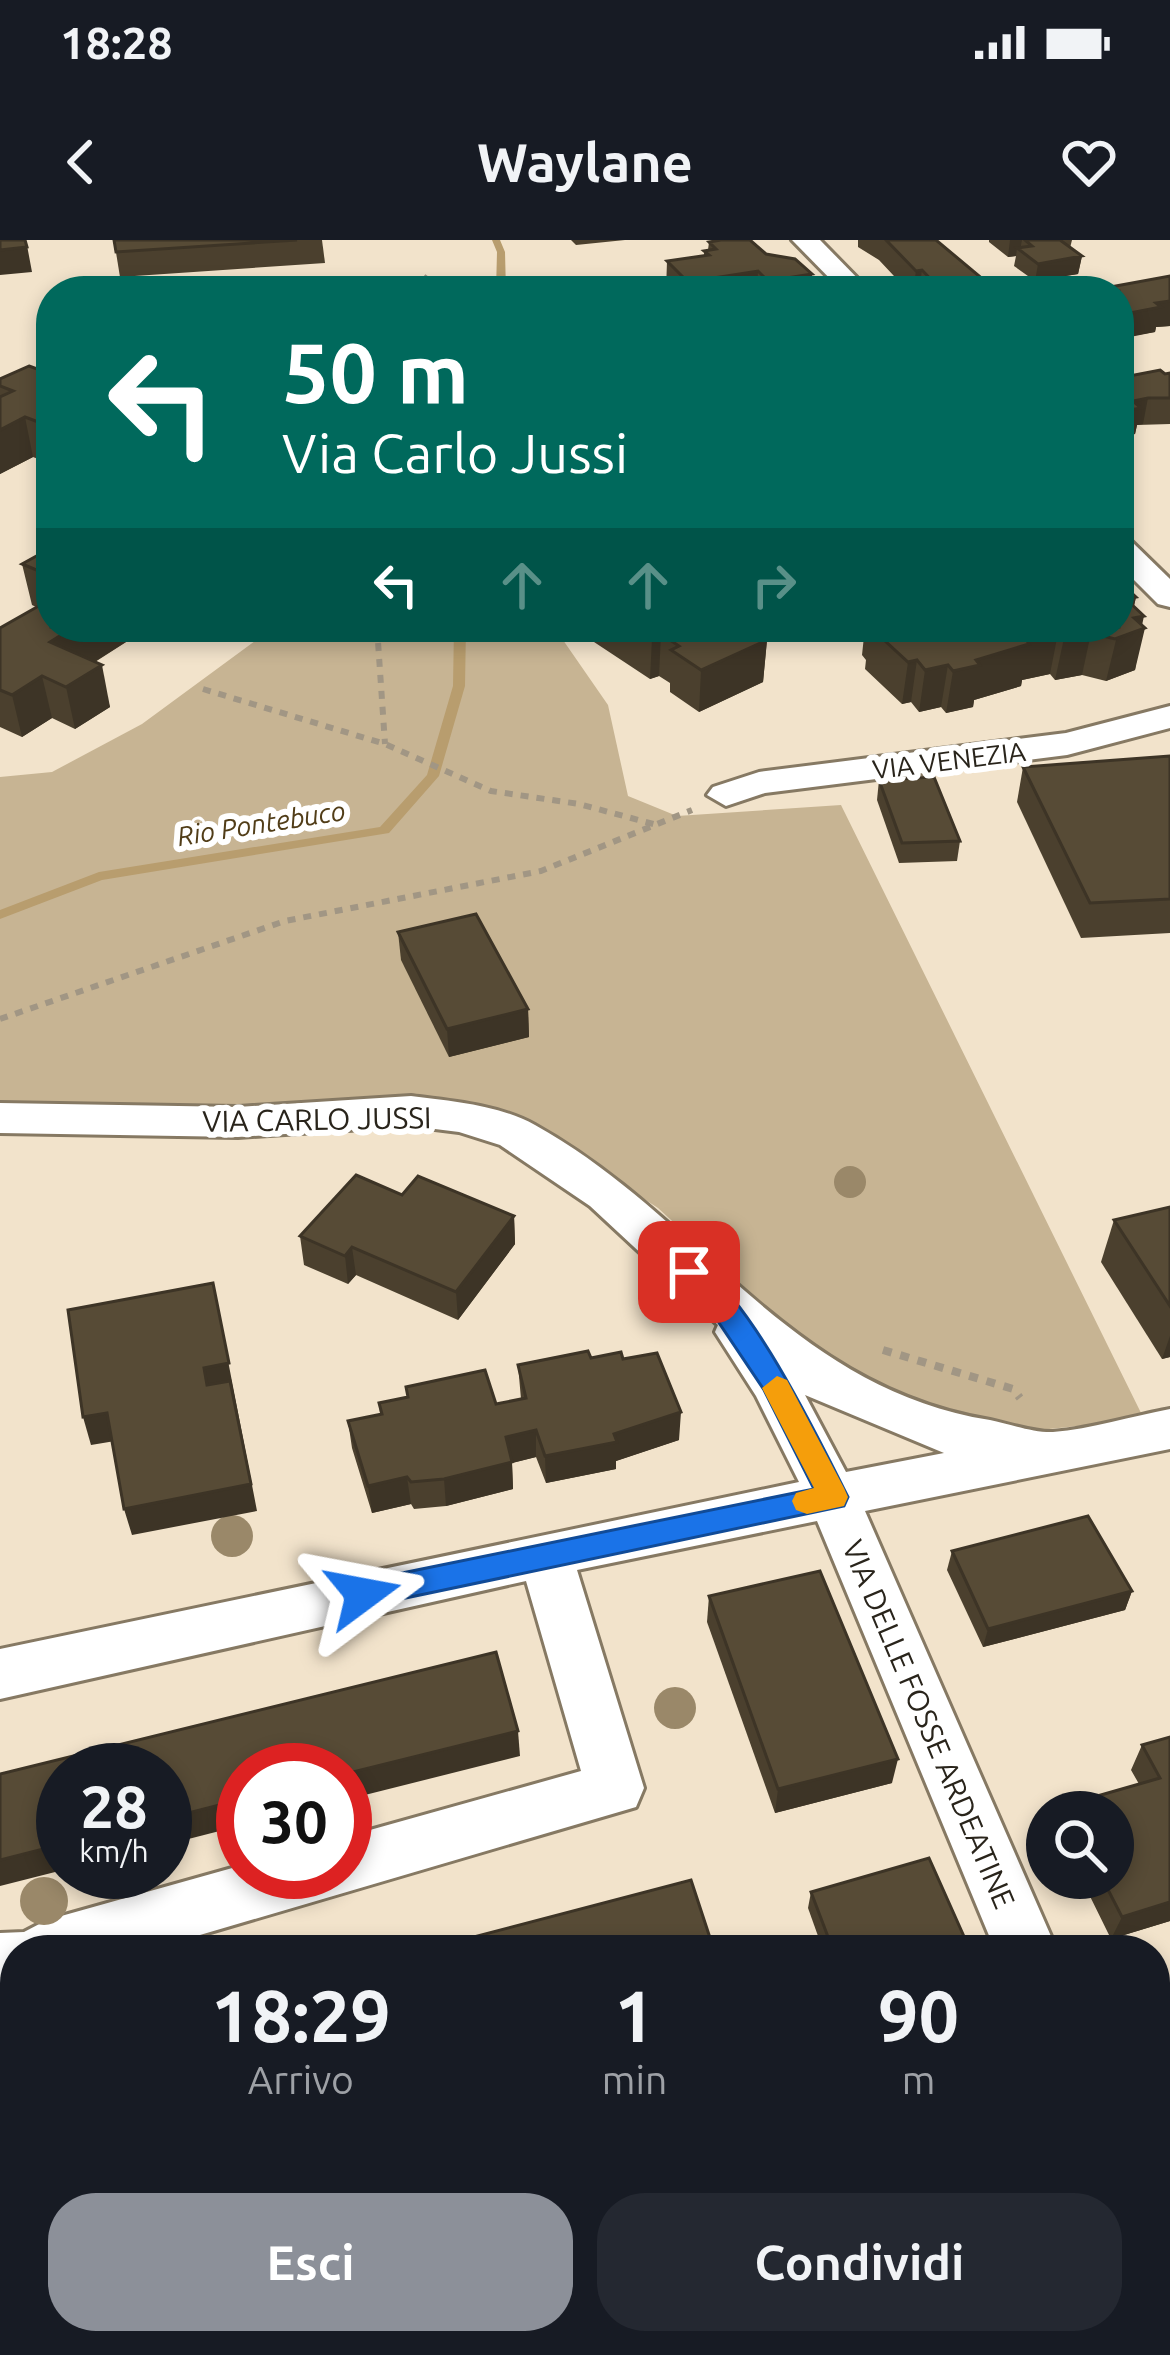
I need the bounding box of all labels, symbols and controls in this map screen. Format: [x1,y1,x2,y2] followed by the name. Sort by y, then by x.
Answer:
[60,17,173,68] text: 18:28
[48,129,114,195] icon: back
[1056,129,1122,195] icon: heart
[477,132,693,192] text: Waylane
[84,324,240,480] icon: left
[282,325,469,419] text: 50 m
[282,423,628,483] text: Via Carlo Jussi
[363,552,429,618] icon: left
[489,552,555,618] icon: ahead
[615,552,681,618] icon: ahead
[741,552,807,618] icon: right
[871,736,1028,784] street label: VIA VENEZIA
[175,795,347,851] water label: Rio Pontebuco
[202,1100,432,1138] street label: VIA CARLO JUSSI
[638,1221,740,1323] pin
[656,1239,722,1305] icon: arrive
[300,1531,426,1657] position arrow
[836,1535,1022,1913] street label: VIA DELLE FOSSE ARDEATINE
[216,1743,372,1899] speed limit sign: 30
[80,1772,148,1839] text: 28
[1026,1791,1134,1899] map controls
[1026,1791,1134,1899] button: search
[79,1834,149,1868] text: km/h
[211,1975,391,2056] text: 18:29
[614,1975,655,2056] text: 1
[878,1975,959,2056] text: 90
[248,2058,354,2101] text: Arrivo
[602,2058,667,2101] text: min
[902,2058,935,2101] text: m
[48,2193,573,2331] button: Esci
[597,2193,1122,2331] button: Condividi

